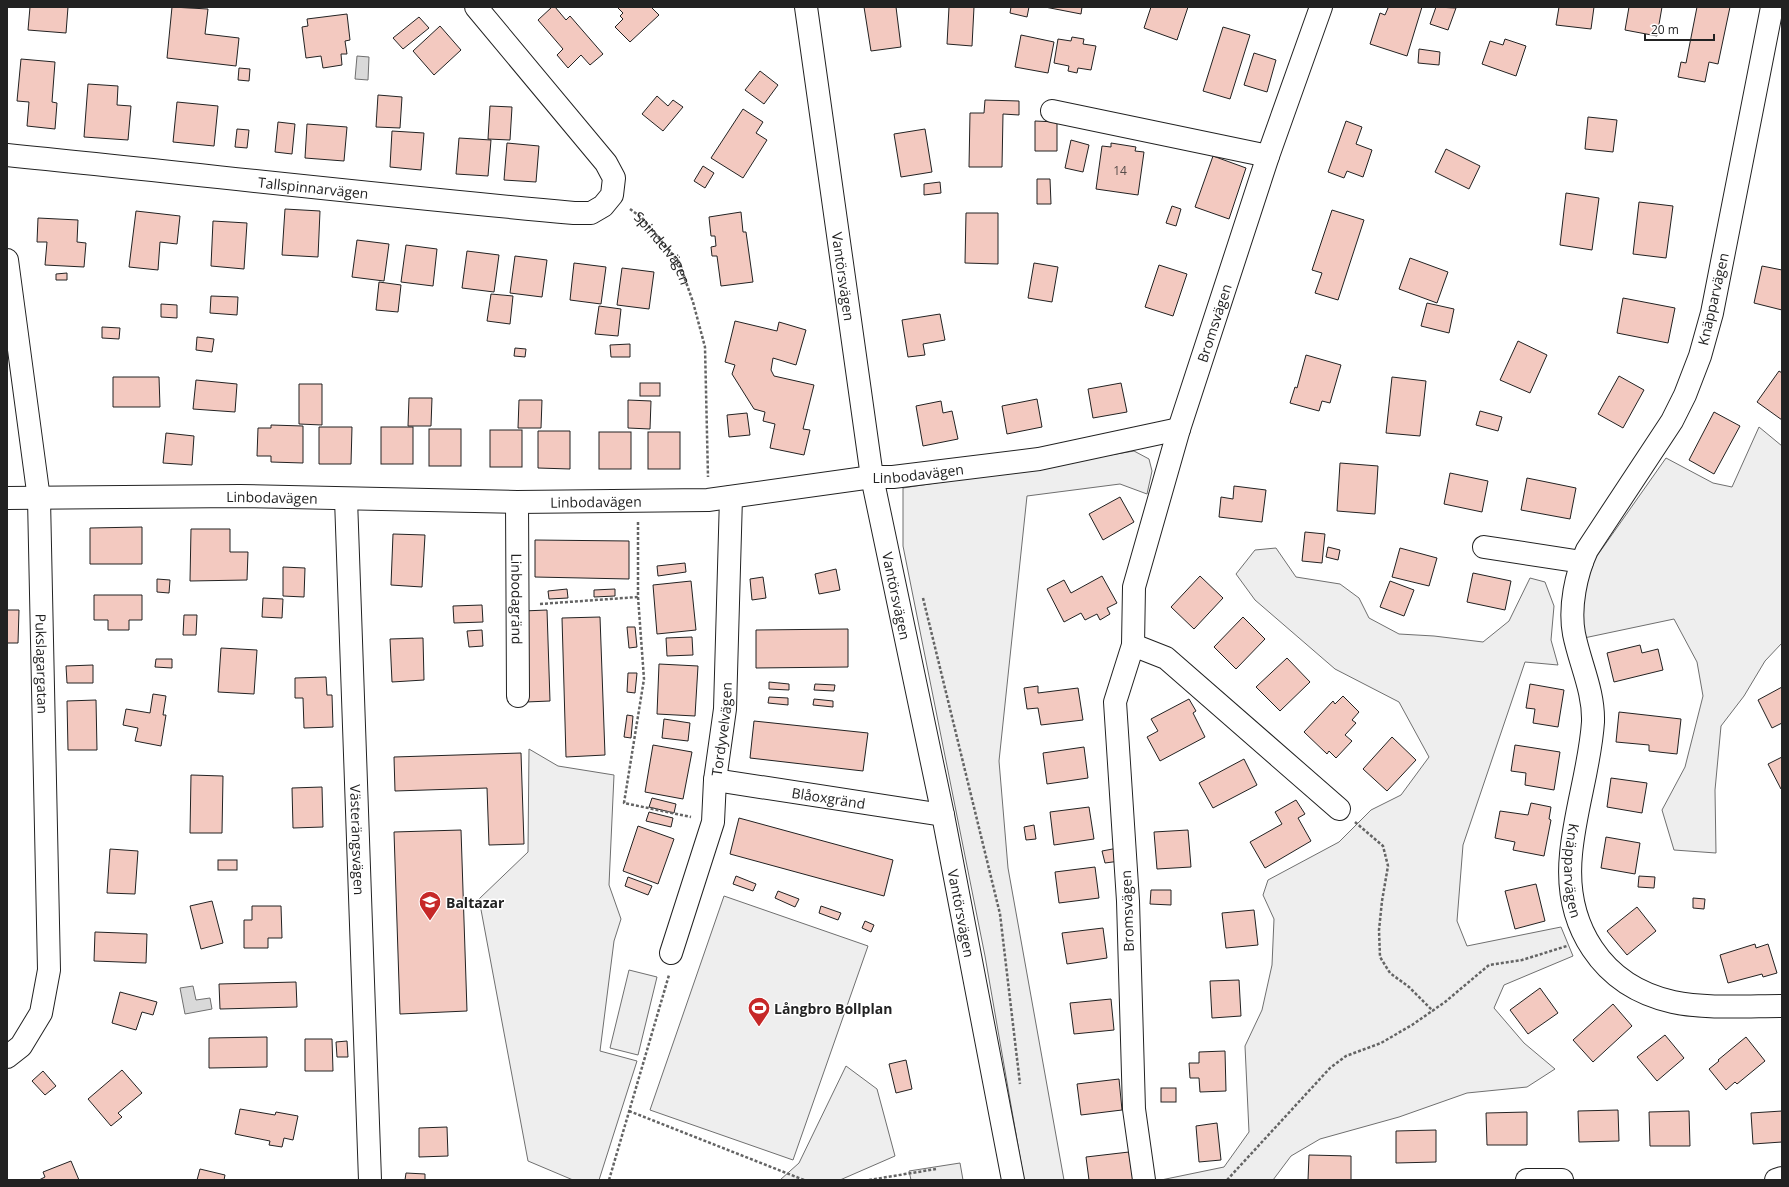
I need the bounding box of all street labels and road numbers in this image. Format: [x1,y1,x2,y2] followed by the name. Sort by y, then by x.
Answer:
[257,172,369,202] street label: Tallspinnarvägen
[631,206,696,287] street label: Spindelvägen
[828,231,859,322] street label: Vantörsvägen
[1693,251,1733,347] street label: Knäpparvägen
[1192,281,1235,365] street label: Bromsvägen
[872,459,965,487] street label: Linbodavägen
[226,486,318,507] street label: Linbodavägen
[550,491,642,511] street label: Linbodavägen
[878,550,915,642] street label: Vantörsvägen
[508,553,527,645] street label: Linbodagränd
[32,614,53,714] street label: Pukslagargatan
[706,682,735,777] street label: Tordyvelvägen
[790,782,867,812] street label: Blåoxgränd
[347,784,369,896] street label: Västerängsvägen
[1561,822,1586,920] street label: Knäpparvägen
[944,868,980,959] street label: Vantörsvägen
[1116,870,1138,952] street label: Bromsvägen

